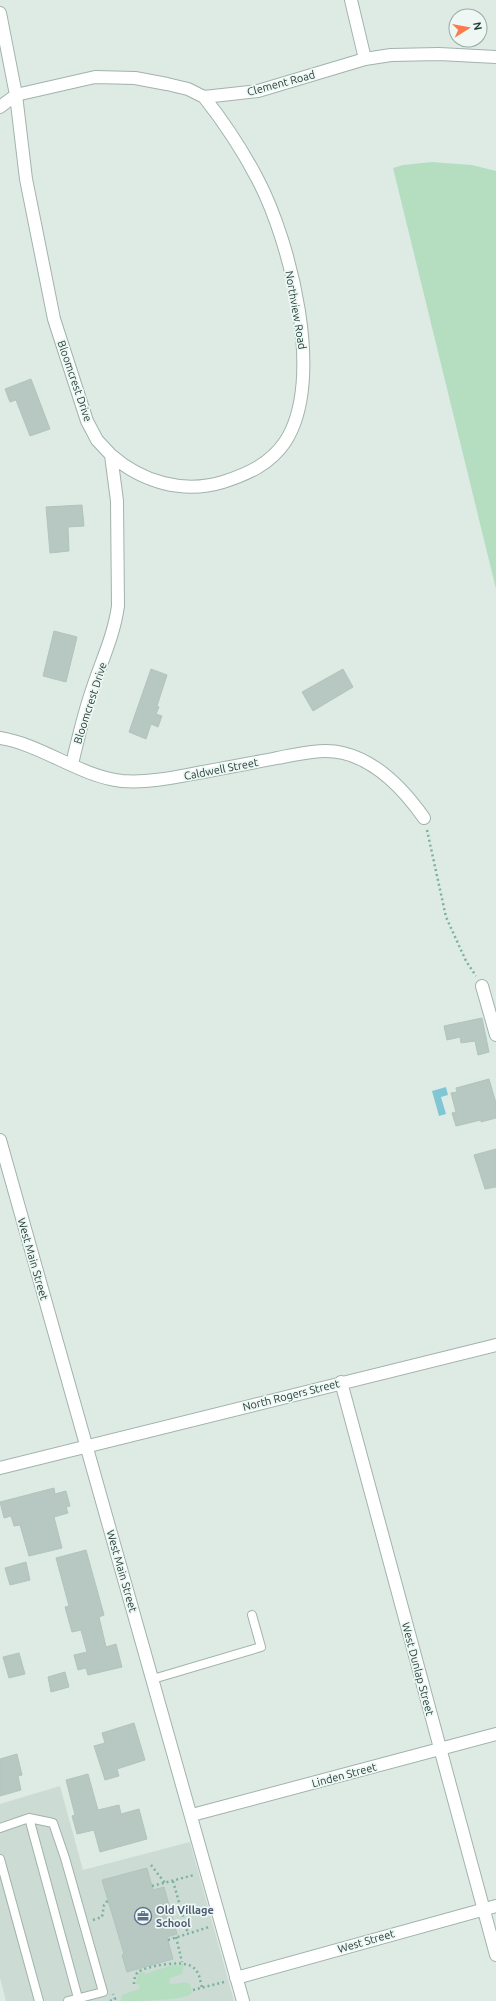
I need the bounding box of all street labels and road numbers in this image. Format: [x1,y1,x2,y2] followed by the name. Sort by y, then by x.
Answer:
[246,68,316,98] street label: Clement Road
[283,270,309,350] street label: Northview Road
[55,339,95,423] street label: Bloomcrest Drive
[71,661,109,745] street label: Bloomcrest Drive
[183,756,260,782] street label: Caldwell Street
[16,1216,51,1302] street label: West Main Street
[241,1377,341,1413] street label: North Rogers Street
[105,1528,140,1614] street label: West Main Street
[400,1621,436,1718] street label: West Dunlap Street
[310,1760,378,1789] street label: Linden Street
[336,1927,396,1955] street label: West Street

